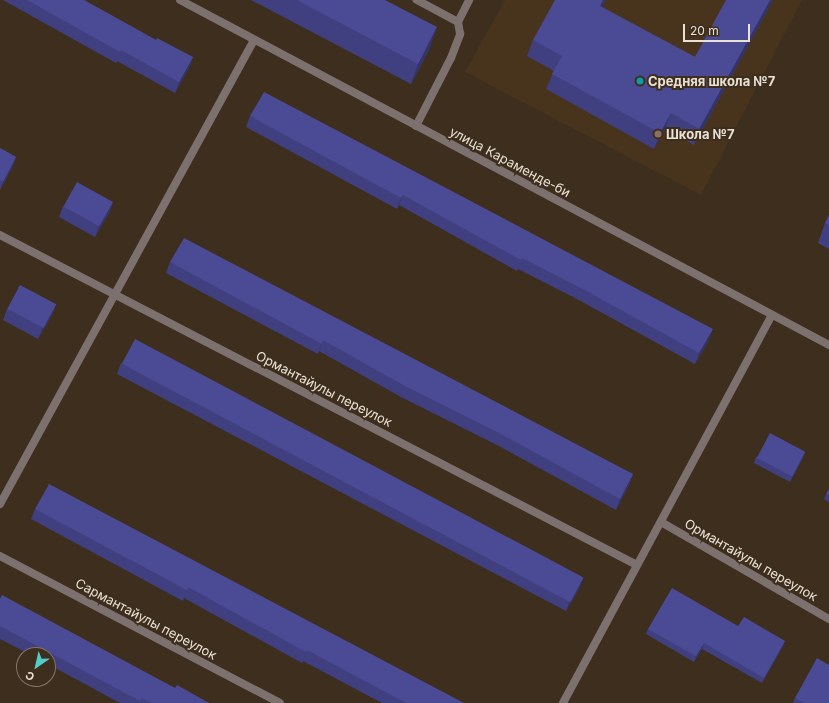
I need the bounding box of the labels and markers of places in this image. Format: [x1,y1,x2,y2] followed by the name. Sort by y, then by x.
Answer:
[648,73,775,89] place label: Средняя школа №7
[635,76,645,86] marker: Средняя школа №7
[666,126,734,142] place label: Школа №7
[653,129,663,139] marker: Школа №7

